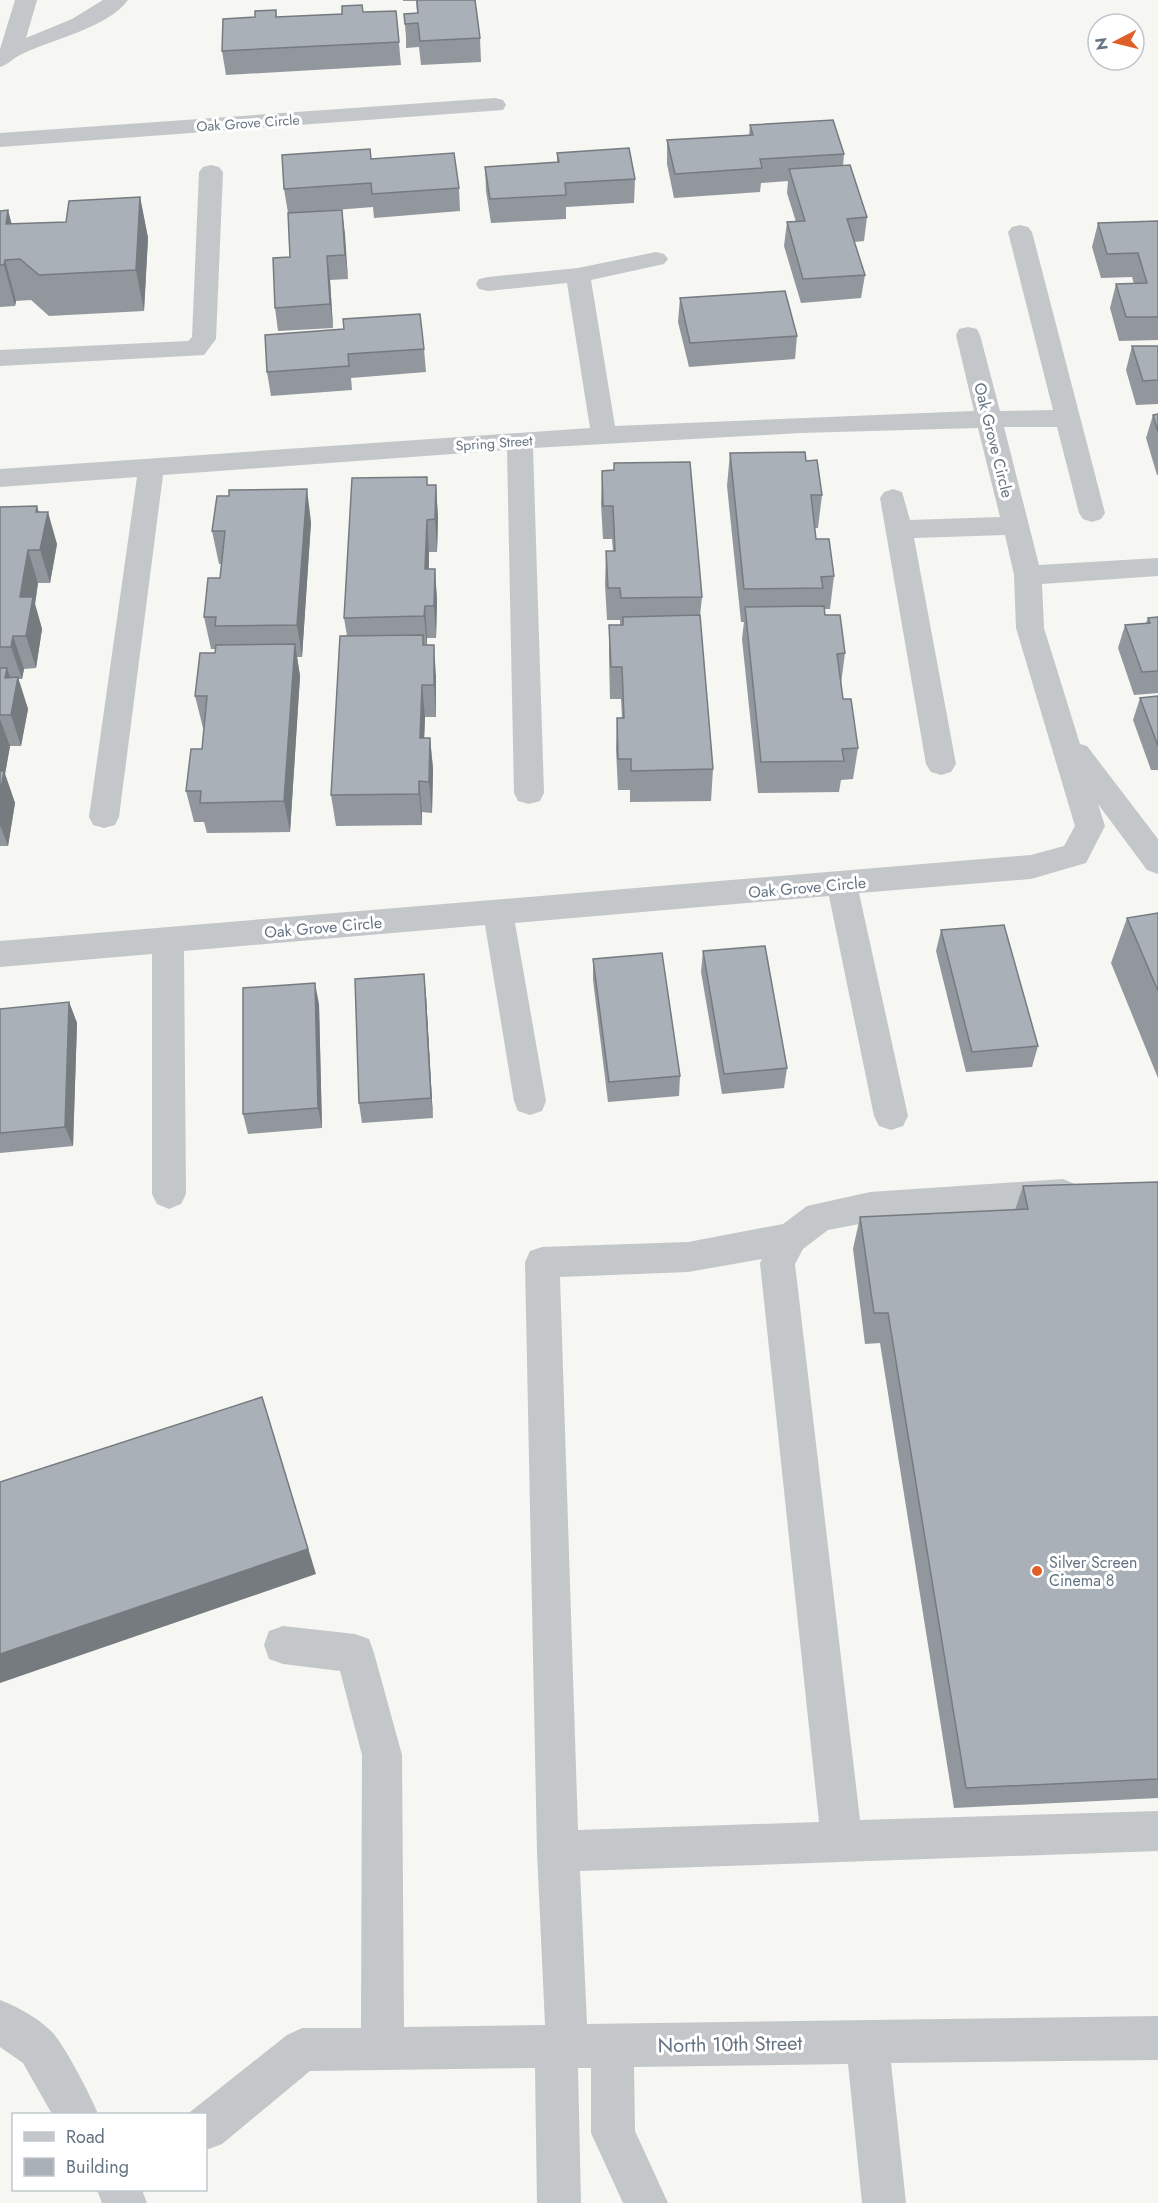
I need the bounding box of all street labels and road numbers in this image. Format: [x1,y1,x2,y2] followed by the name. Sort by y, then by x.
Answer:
[196,109,300,137] street label: Oak Grove Circle
[968,380,1019,500] street label: Oak Grove Circle
[455,430,534,456] street label: Spring Street
[747,871,867,904] street label: Oak Grove Circle
[263,911,383,944] street label: Oak Grove Circle
[657,2029,803,2060] street label: North 10th Street

